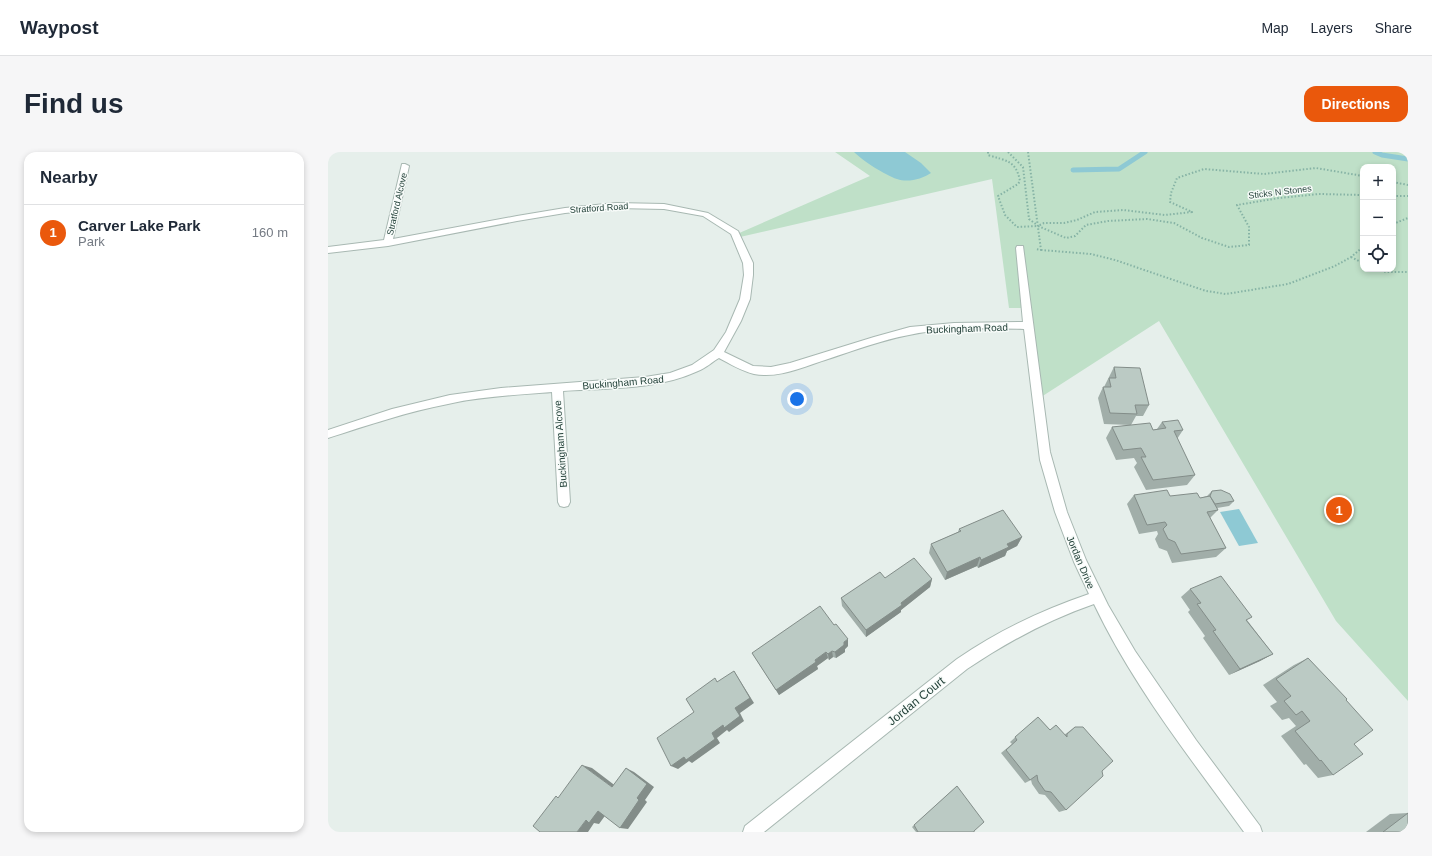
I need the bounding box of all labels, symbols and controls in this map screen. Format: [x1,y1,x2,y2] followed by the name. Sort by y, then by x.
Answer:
[20,17,98,38] text: Waypost
[1261,20,1289,36] text: Map
[1311,20,1353,36] text: Layers
[1375,20,1412,36] text: Share
[1304,86,1408,122] button: Directions
[24,88,124,119] text: Find us
[1360,164,1396,272] map controls
[1360,164,1396,200] button: +
[40,168,98,187] text: Nearby
[385,172,409,236] street label: Stratford Alcove
[1248,183,1313,201] street label: Sticks N Stones
[1360,200,1396,236] button: −
[569,201,629,215] street label: Stratford Road
[78,217,201,234] text: Carver Lake Park
[49,225,57,240] text: 1
[252,225,288,240] text: 160 m
[78,234,105,249] text: Park
[1360,236,1396,272] button: locate
[926,322,1008,335] street label: Buckingham Road
[582,373,664,392] street label: Buckingham Road
[787,389,807,409] your location
[552,400,569,488] street label: Buckingham Alcove
[1326,495,1352,525] pin: 1
[1064,534,1097,591] street label: Jordan Drive
[885,673,948,728] street label: Jordan Court

